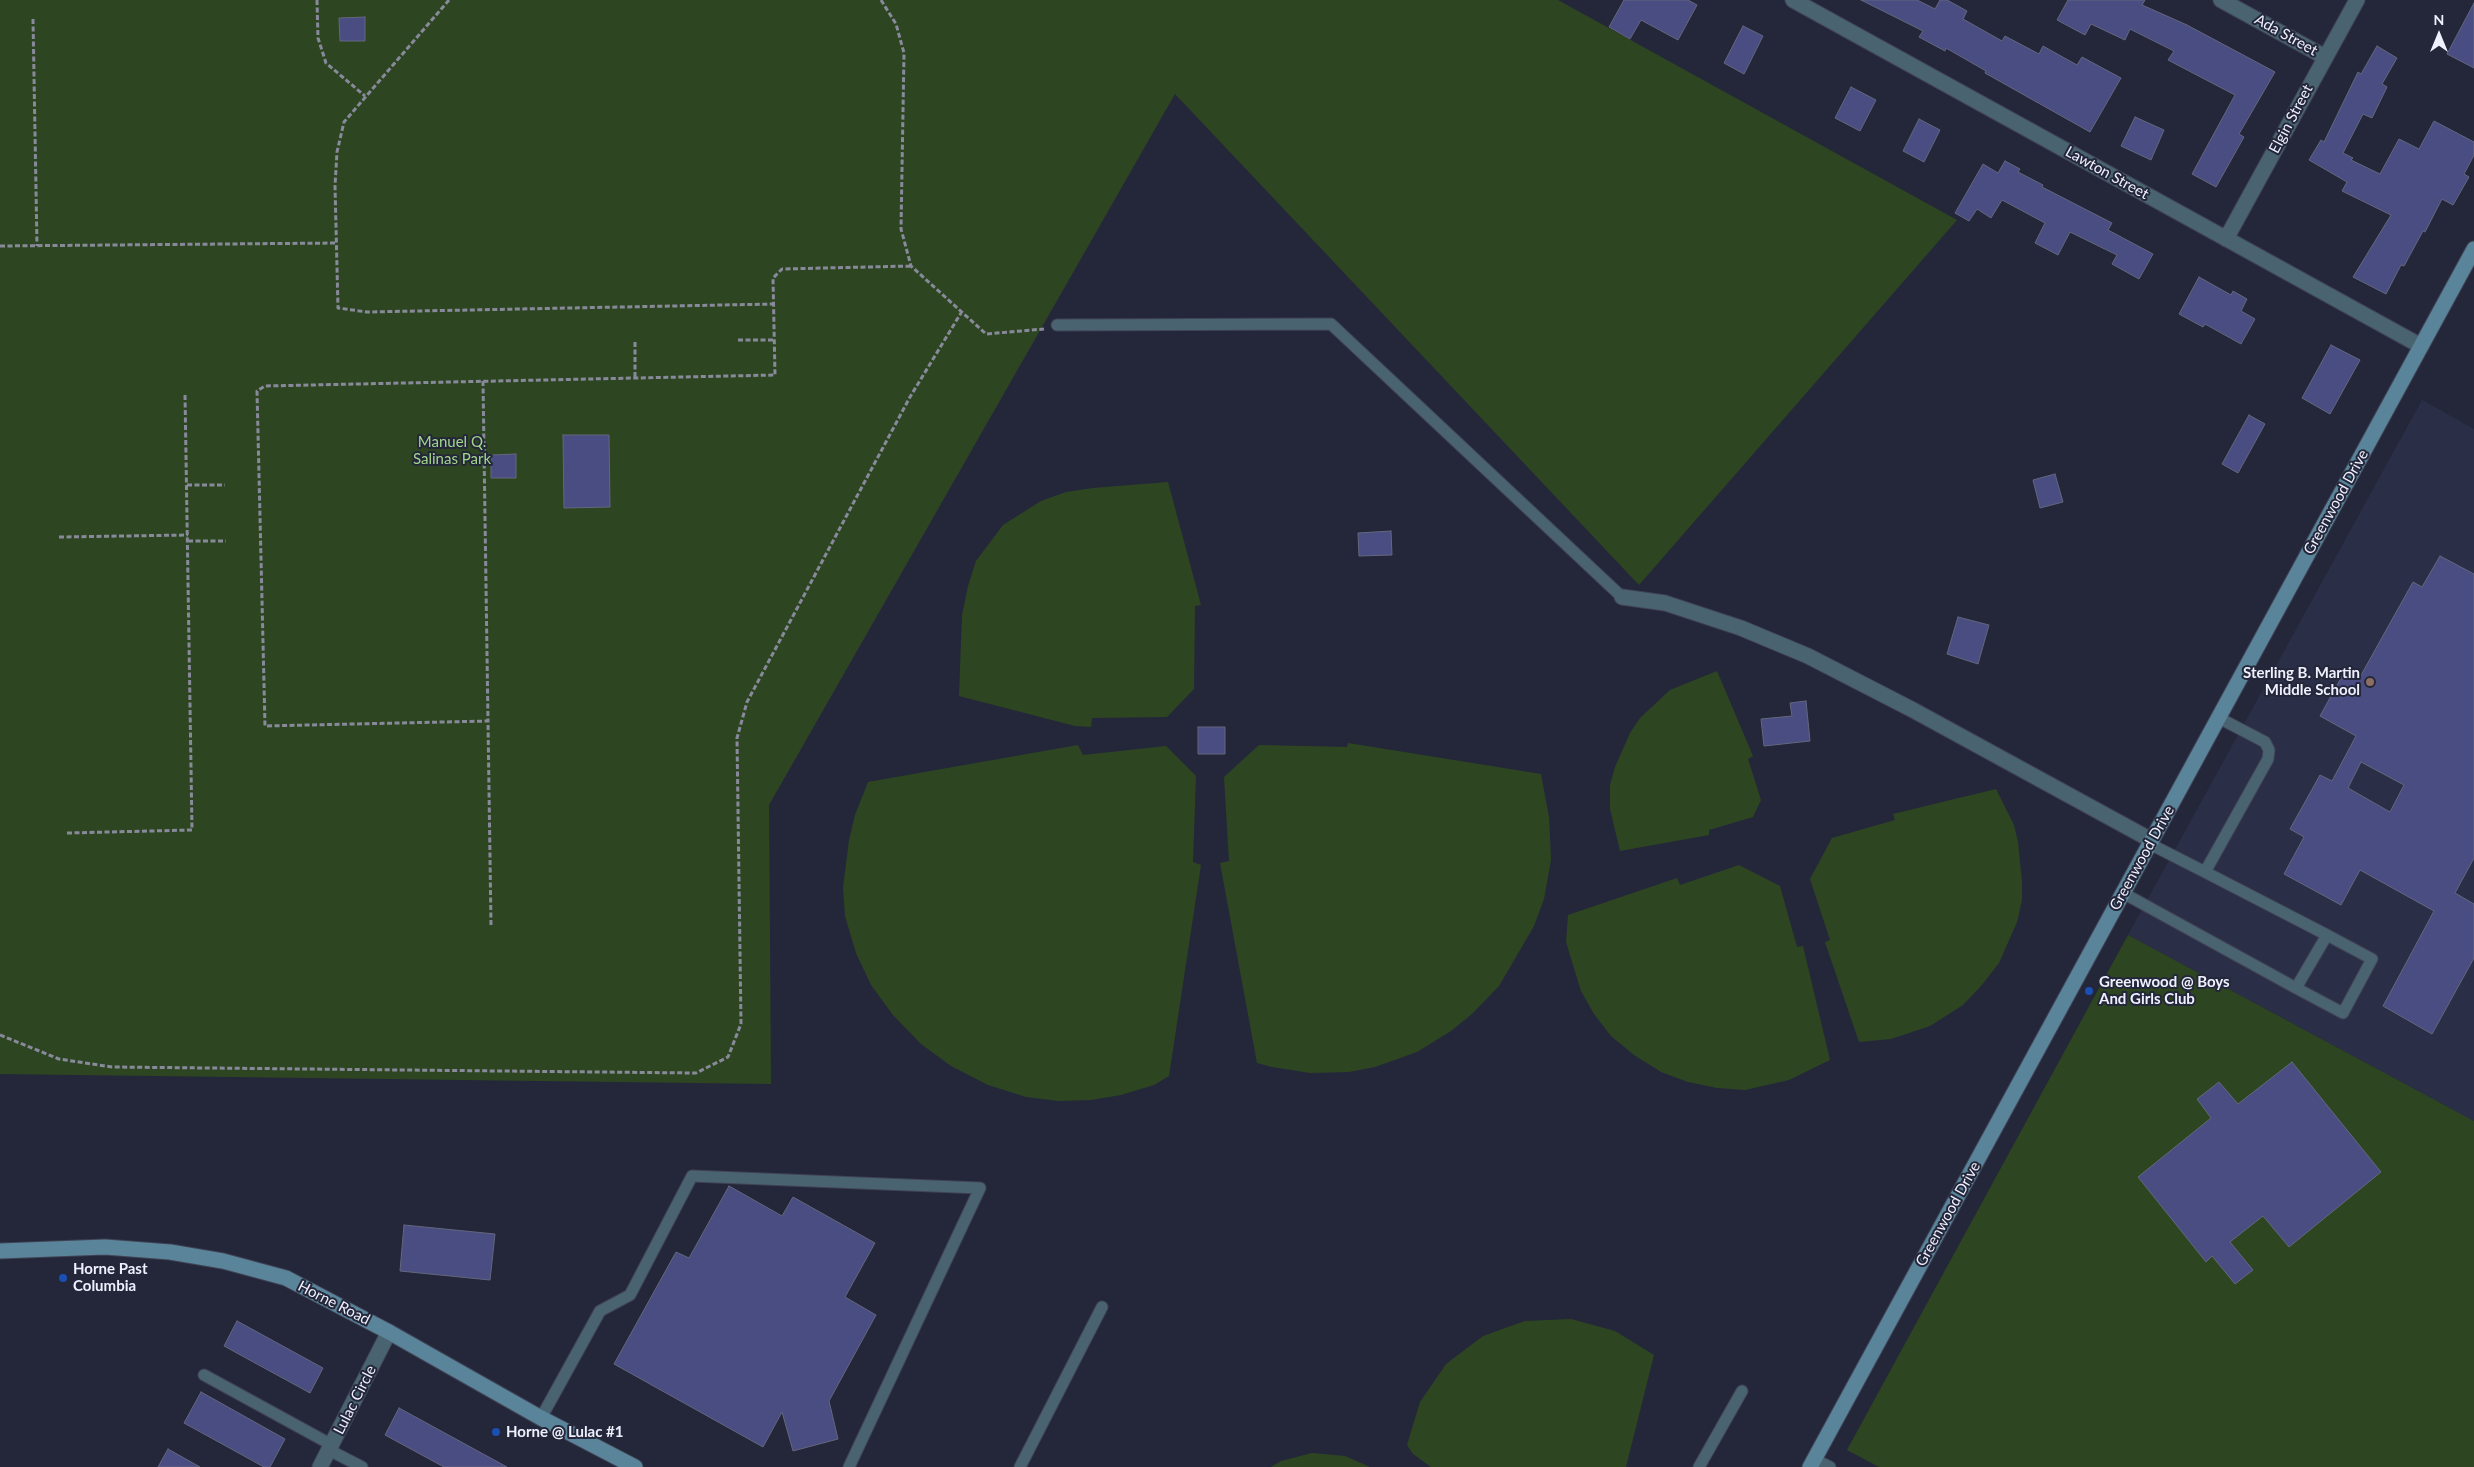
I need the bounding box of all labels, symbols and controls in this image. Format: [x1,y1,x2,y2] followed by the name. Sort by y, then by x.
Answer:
[2251,10,2321,60] street label: Ada Street
[2414,10,2464,60] north arrow
[2434,11,2444,28] text: N
[2265,82,2317,156] street label: Elgin Street
[2062,143,2152,203] street label: Lawton Street
[413,433,491,468] park label: Manuel Q. Salinas Park
[2300,447,2372,557] street label: Greenwood Drive
[2243,664,2360,699] place label: Sterling B. Martin Middle School
[2364,676,2376,688] marker: Sterling B. Martin Middle School
[2106,803,2178,913] street label: Greenwood Drive
[2099,973,2230,1008] place label: Greenwood @ Boys And Girls Club
[2083,985,2095,997] marker: Greenwood @ Boys And Girls Club
[1912,1159,1984,1269] street label: Greenwood Drive
[73,1260,147,1295] place label: Horne Past Columbia
[57,1272,69,1284] marker: Horne Past Columbia
[295,1277,373,1329] street label: Horne Road
[330,1362,380,1438] street label: Lulac Circle
[506,1423,624,1441] place label: Horne @ Lulac #1
[490,1426,502,1438] marker: Horne @ Lulac #1

